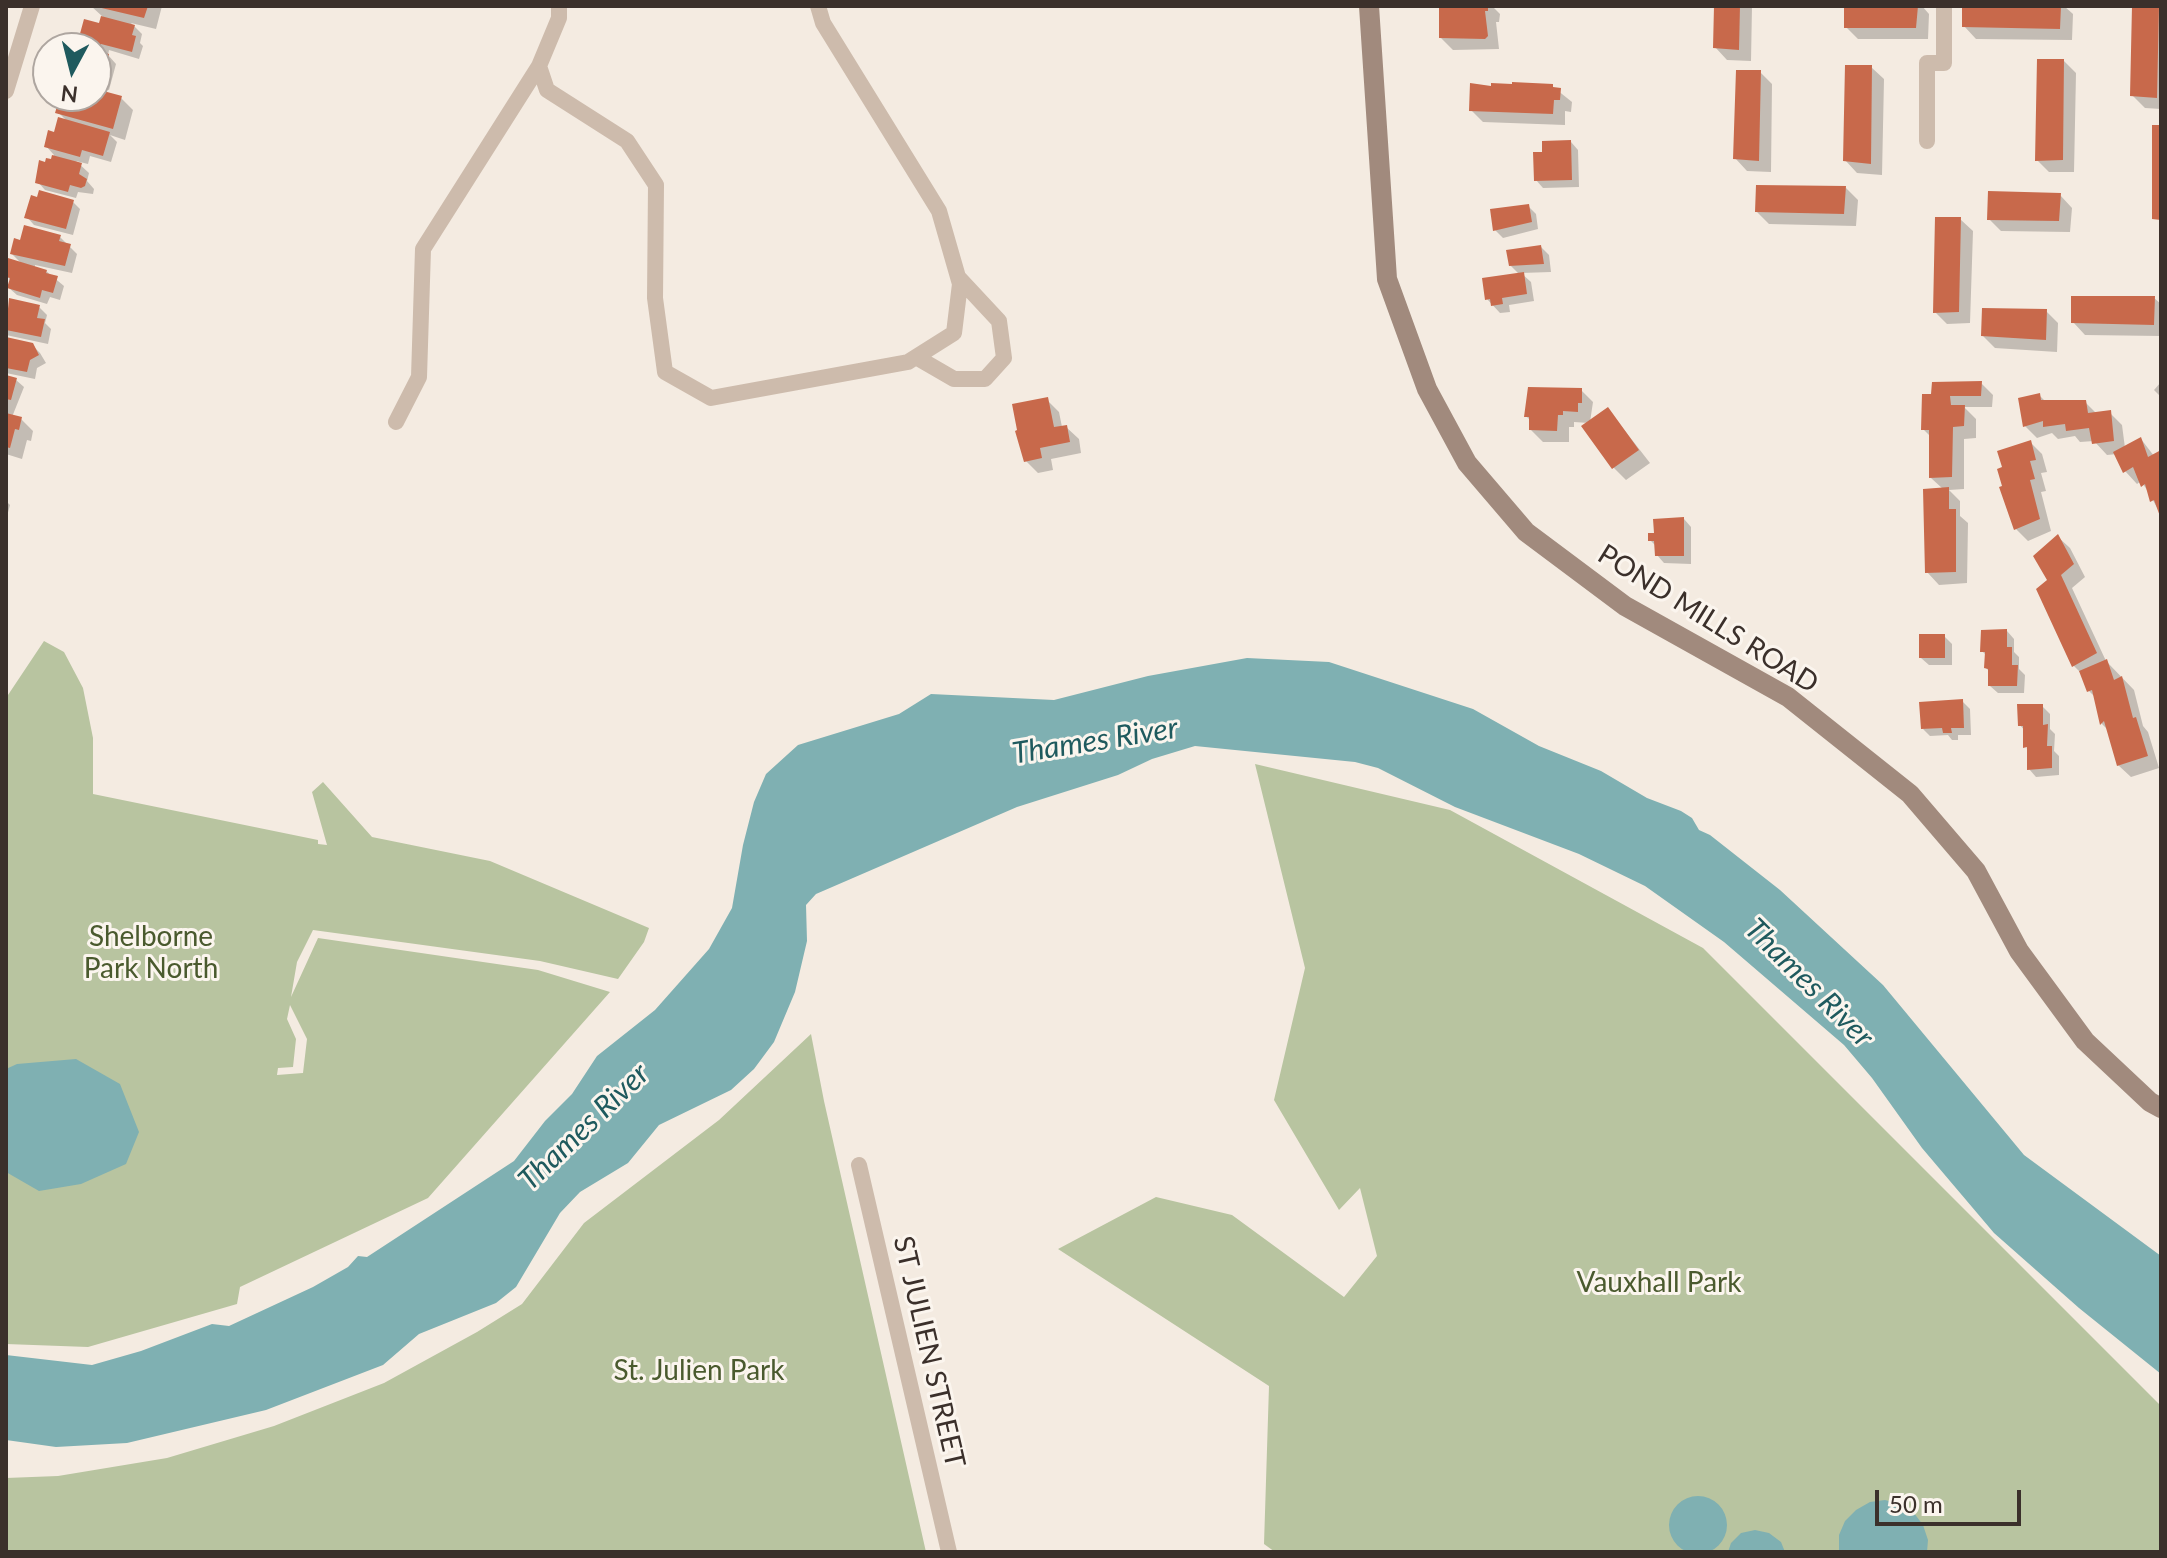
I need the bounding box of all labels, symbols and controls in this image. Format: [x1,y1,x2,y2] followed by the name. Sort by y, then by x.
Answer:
[32,32,112,112] north arrow
[59,80,79,109] text: N
[1592,538,1824,700] street label: POND MILLS ROAD
[1010,710,1180,772] water label: Thames River
[1737,911,1881,1055] water label: Thames River
[84,920,218,986] park label: Shelborne Park North
[511,1056,657,1198] water label: Thames River
[886,1233,972,1471] street label: ST JULIEN STREET
[1577,1266,1741,1300] park label: Vauxhall Park
[613,1354,785,1388] park label: St. Julien Park
[1879,1474,2025,1524] scale bar
[1889,1489,1943,1518] text: 50 m

